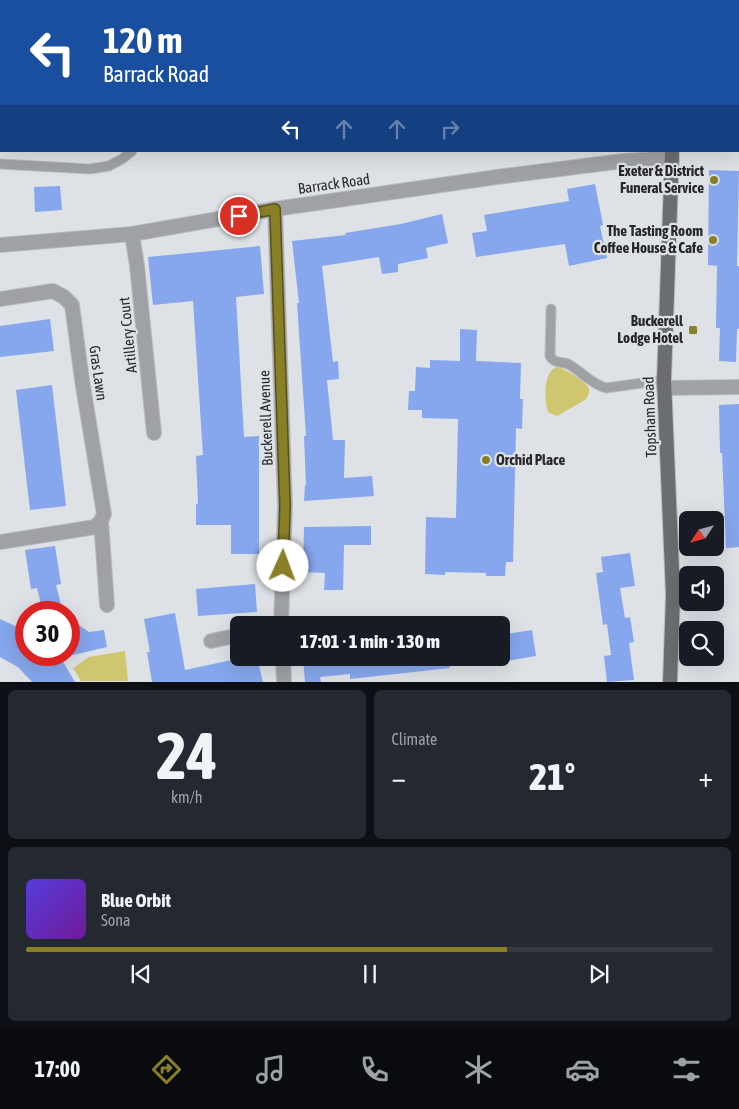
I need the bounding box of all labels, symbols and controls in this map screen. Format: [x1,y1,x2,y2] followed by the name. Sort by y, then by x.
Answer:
[20,20,85,85] icon: left
[103,20,182,60] text: 120 m
[103,61,209,87] text: Barrack Road
[277,115,305,143] icon: left
[330,115,358,143] icon: ahead
[383,115,411,143] icon: ahead
[436,115,464,143] icon: right
[618,162,705,196] place label: Exeter & District Funeral Service
[297,170,371,197] street label: Barrack Road
[708,174,720,186] marker: Exeter & District Funeral Service
[218,195,260,237] pin
[225,202,253,230] icon: arrive
[594,222,703,256] place label: The Tasting Room Coffee House & Cafe
[707,234,719,246] marker: The Tasting Room Coffee House & Cafe
[115,296,140,374] street label: Artillery Court
[617,312,684,346] place label: Buckerell Lodge Hotel
[687,324,699,336] marker: Buckerell Lodge Hotel
[86,344,111,402] street label: Gras Lawn
[255,370,276,466] street label: Buckerell Avenue
[640,376,659,458] street label: Topsham Road
[496,451,565,468] place label: Orchid Place
[480,454,492,466] marker: Orchid Place
[679,511,724,556] north arrow
[679,511,724,666] map controls
[256,539,308,591] position arrow
[679,566,724,611] button: sound
[15,601,80,666] speed limit sign: 30
[679,621,724,666] button: search
[300,630,440,652] text: 17:01 · 1 min · 130 m
[156,718,217,793] text: 24
[392,730,437,748] text: Climate
[529,755,575,798] text: 21°
[392,761,406,793] text: −
[698,761,713,793] text: +
[171,788,203,806] text: km/h
[101,889,171,911] text: Blue Orbit
[101,911,130,929] text: Sona
[127,960,155,988] icon: previous
[356,960,384,988] icon: pause
[585,960,613,988] icon: next
[149,1052,184,1087] icon: directions
[253,1052,288,1087] icon: music
[357,1052,392,1087] icon: phone
[461,1052,496,1087] icon: climate
[565,1052,600,1087] icon: car
[669,1052,704,1087] icon: filters
[35,1056,80,1082] text: 17:00

